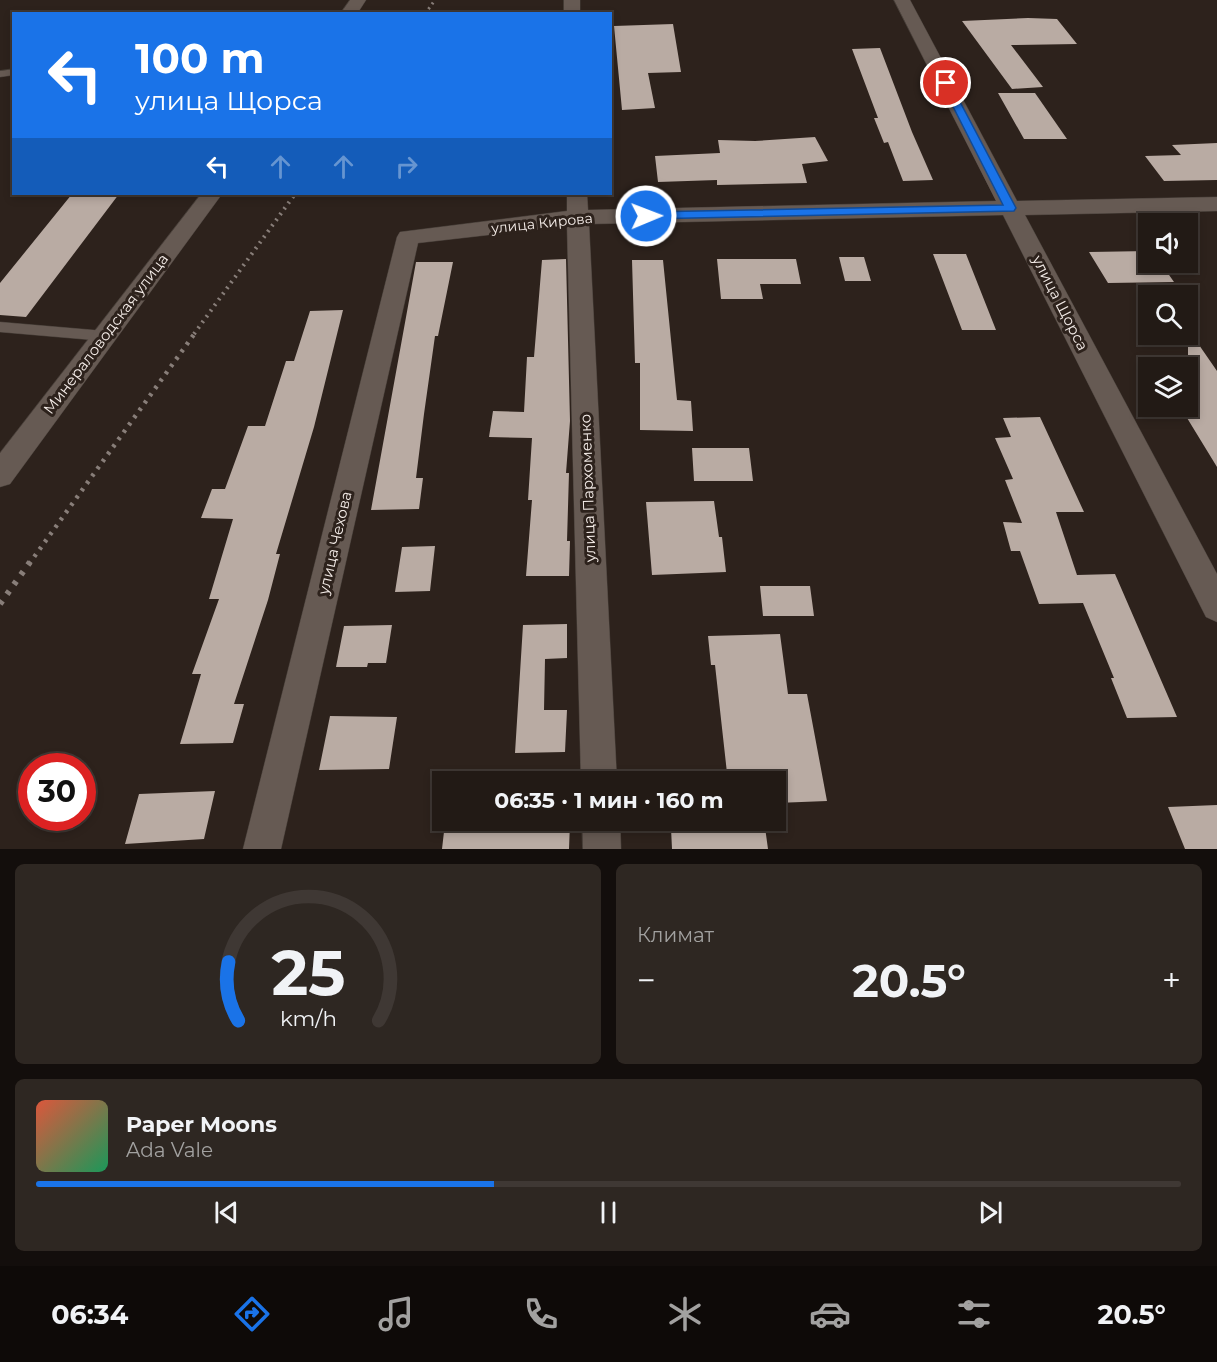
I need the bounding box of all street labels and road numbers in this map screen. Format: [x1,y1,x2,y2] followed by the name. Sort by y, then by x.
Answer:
[489,209,594,237] street label: улица Кирова
[39,250,172,418] street label: Минераловодская улица
[1028,251,1093,354] street label: улица Щорса
[575,414,600,563] street label: улица Пархоменко
[313,489,356,597] street label: улица Чехова

